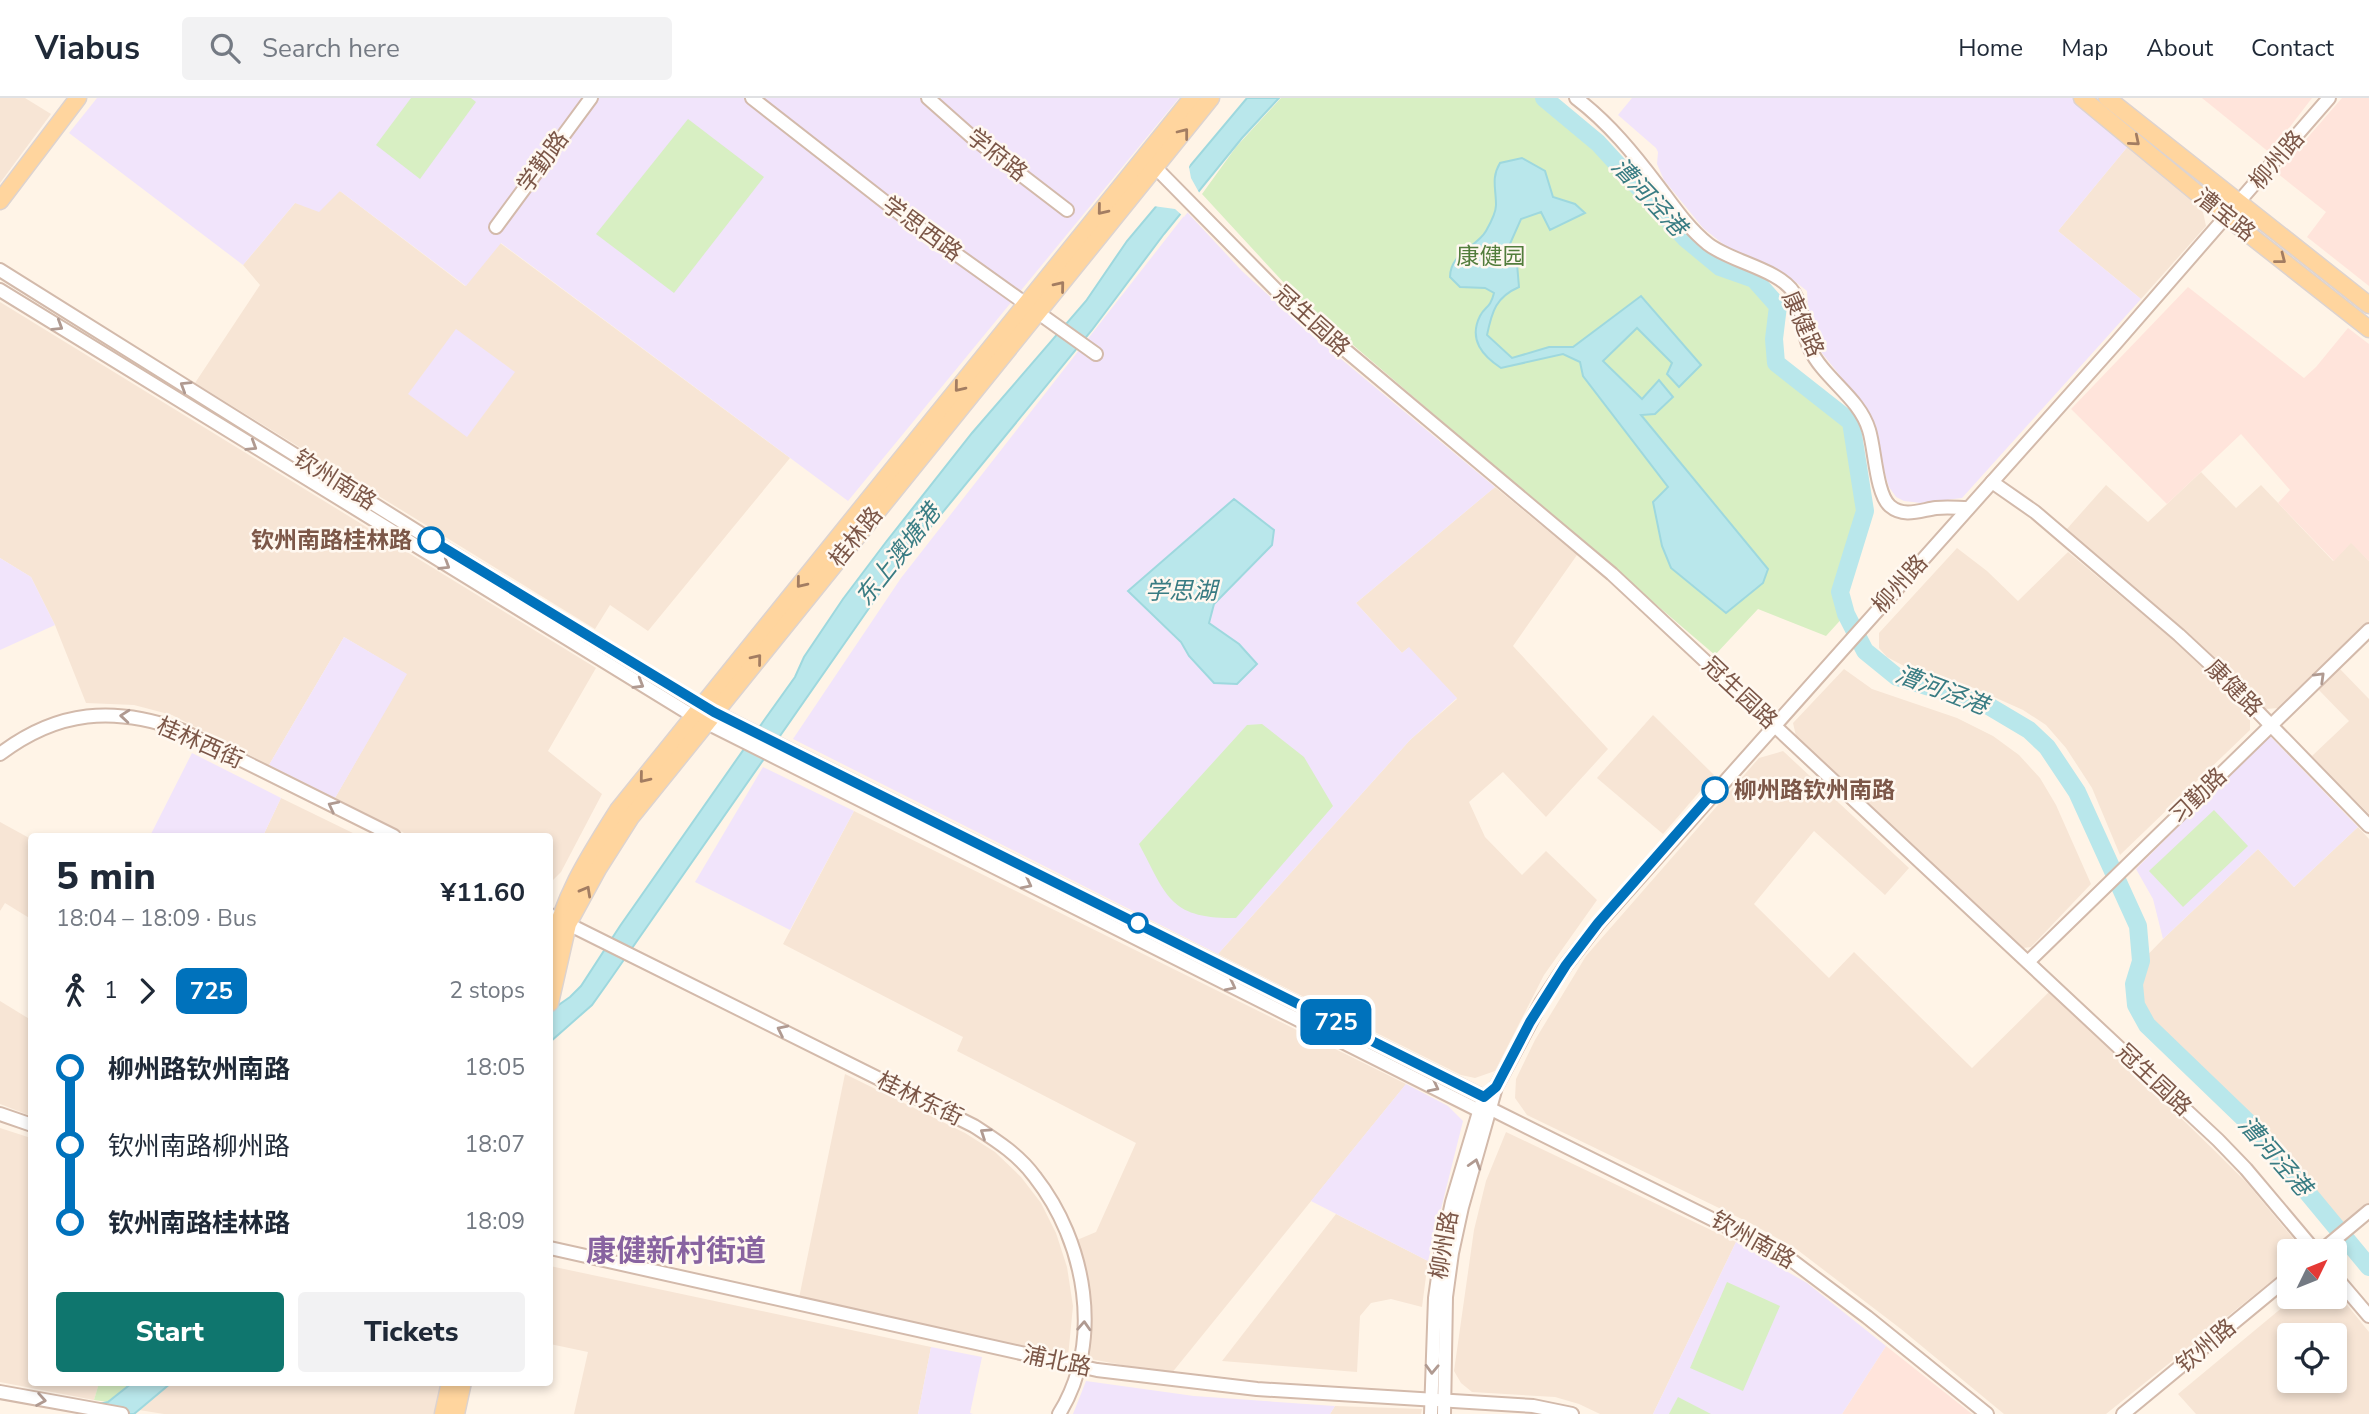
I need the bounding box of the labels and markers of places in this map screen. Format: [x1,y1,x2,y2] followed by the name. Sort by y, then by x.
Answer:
[251,525,412,556] place label: 钦州南路桂林路
[418,527,444,553] marker: 钦州南路桂林路
[1734,775,1895,806] place label: 柳州路钦州南路
[1702,777,1728,803] marker: 柳州路钦州南路
[1128,913,1148,933] unlabelled marker

